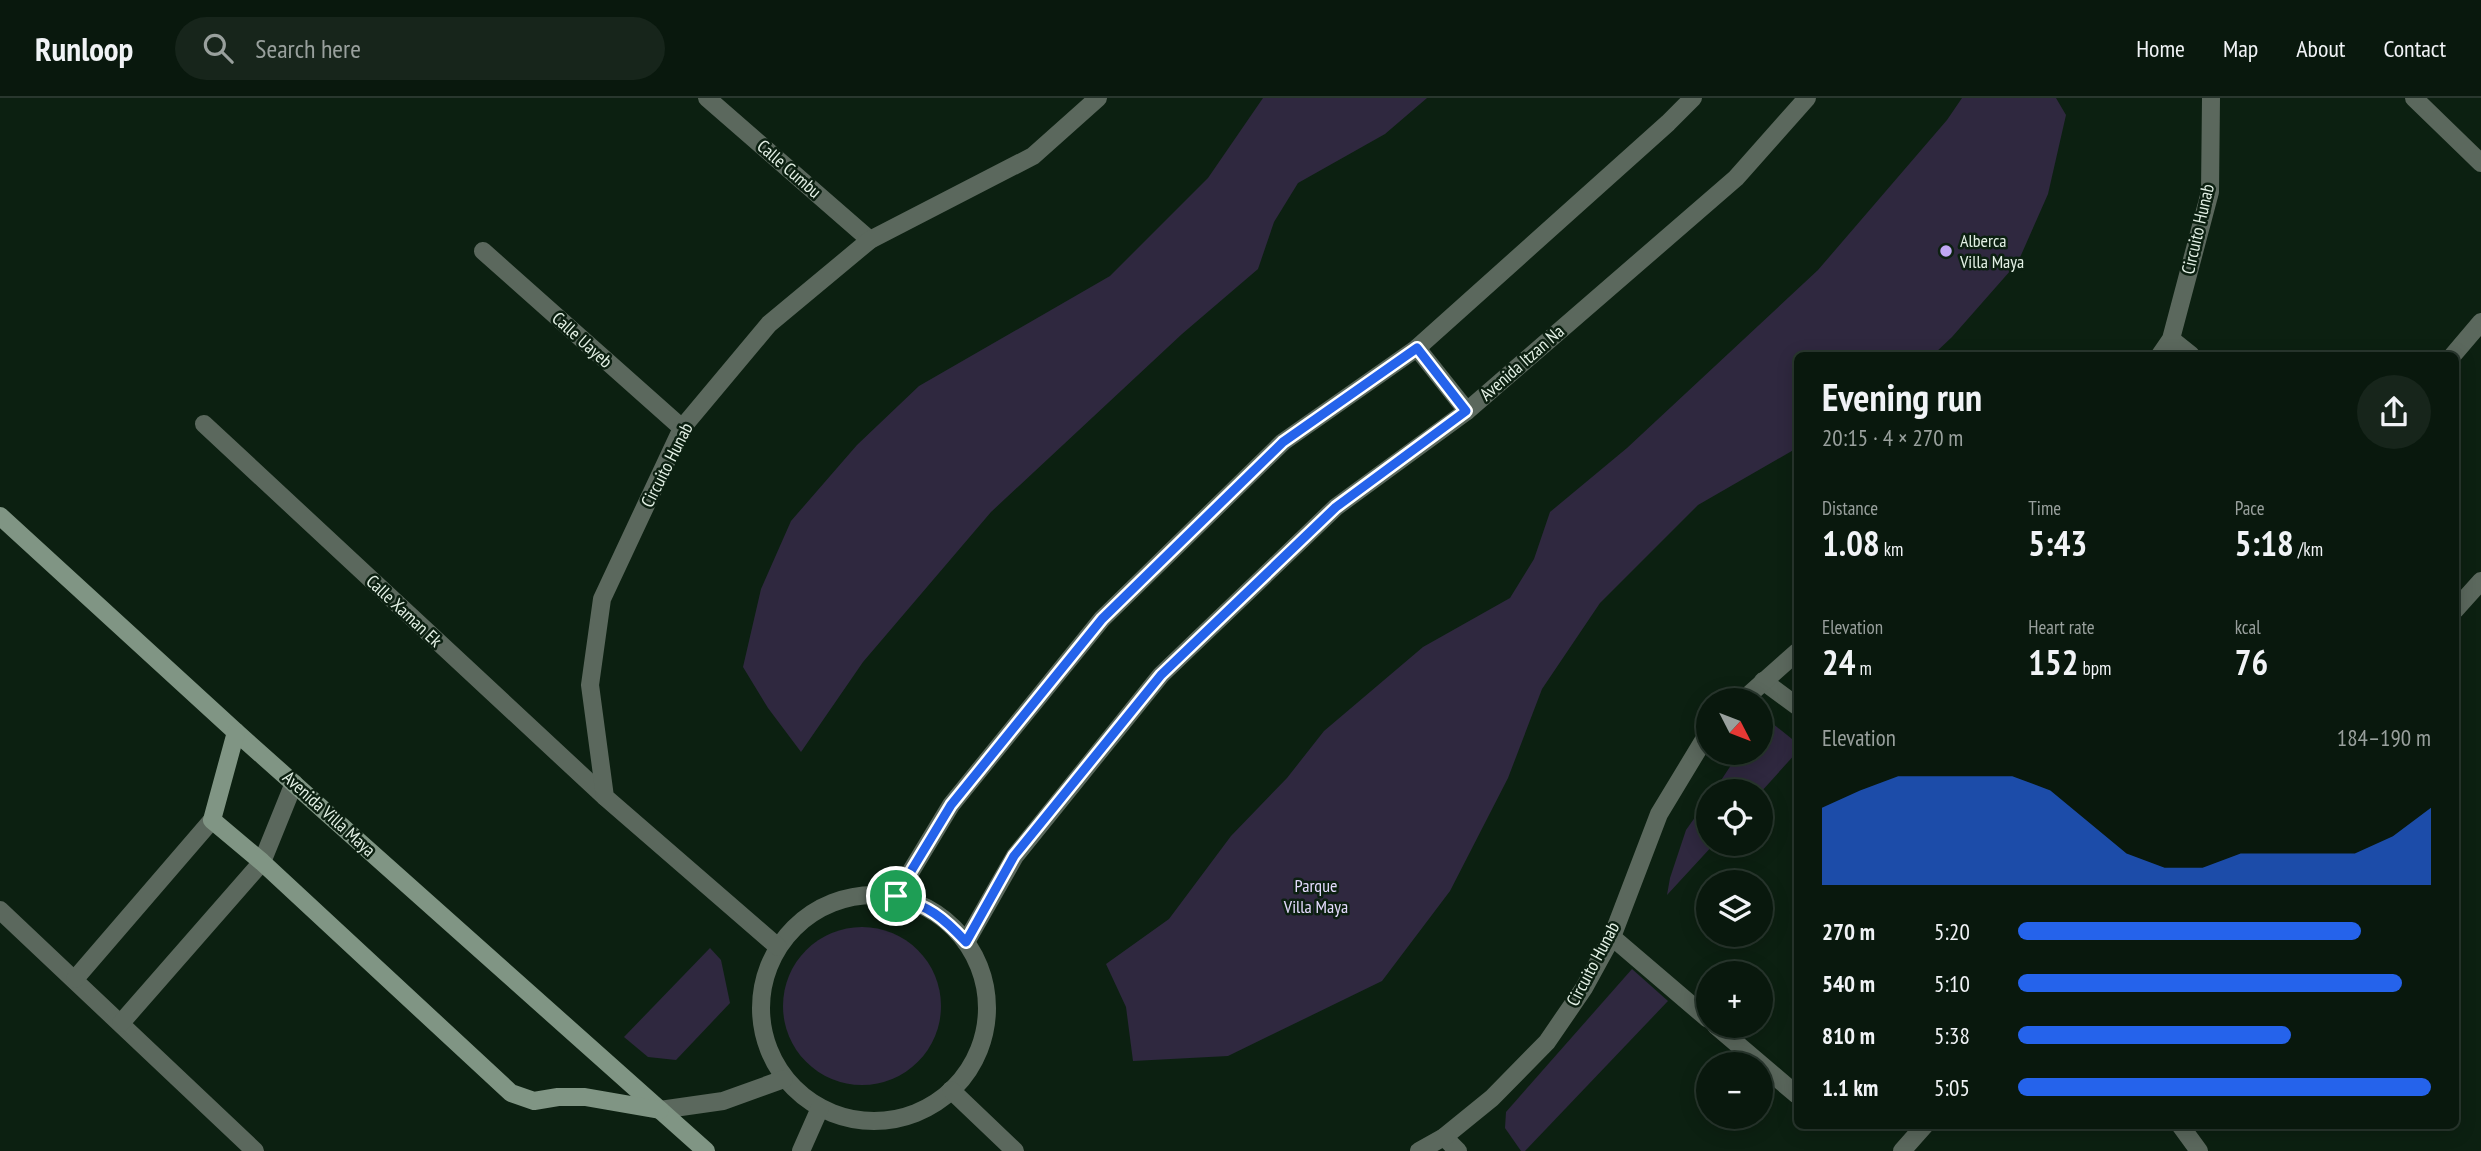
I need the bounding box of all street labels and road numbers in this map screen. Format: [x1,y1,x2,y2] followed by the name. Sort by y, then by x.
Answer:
[752,134,826,203] street label: Calle Cumbu
[2176,181,2219,276] street label: Circuito Hunab
[547,307,617,373] street label: Calle Uayeb
[1475,320,1569,406] street label: Avenida Itzan Na
[635,418,698,511] street label: Circuito Hunab
[362,570,447,652] street label: Calle Xaman Ek
[278,766,380,861] street label: Avenida Villa Maya
[1561,918,1624,1010] street label: Circuito Hunab

